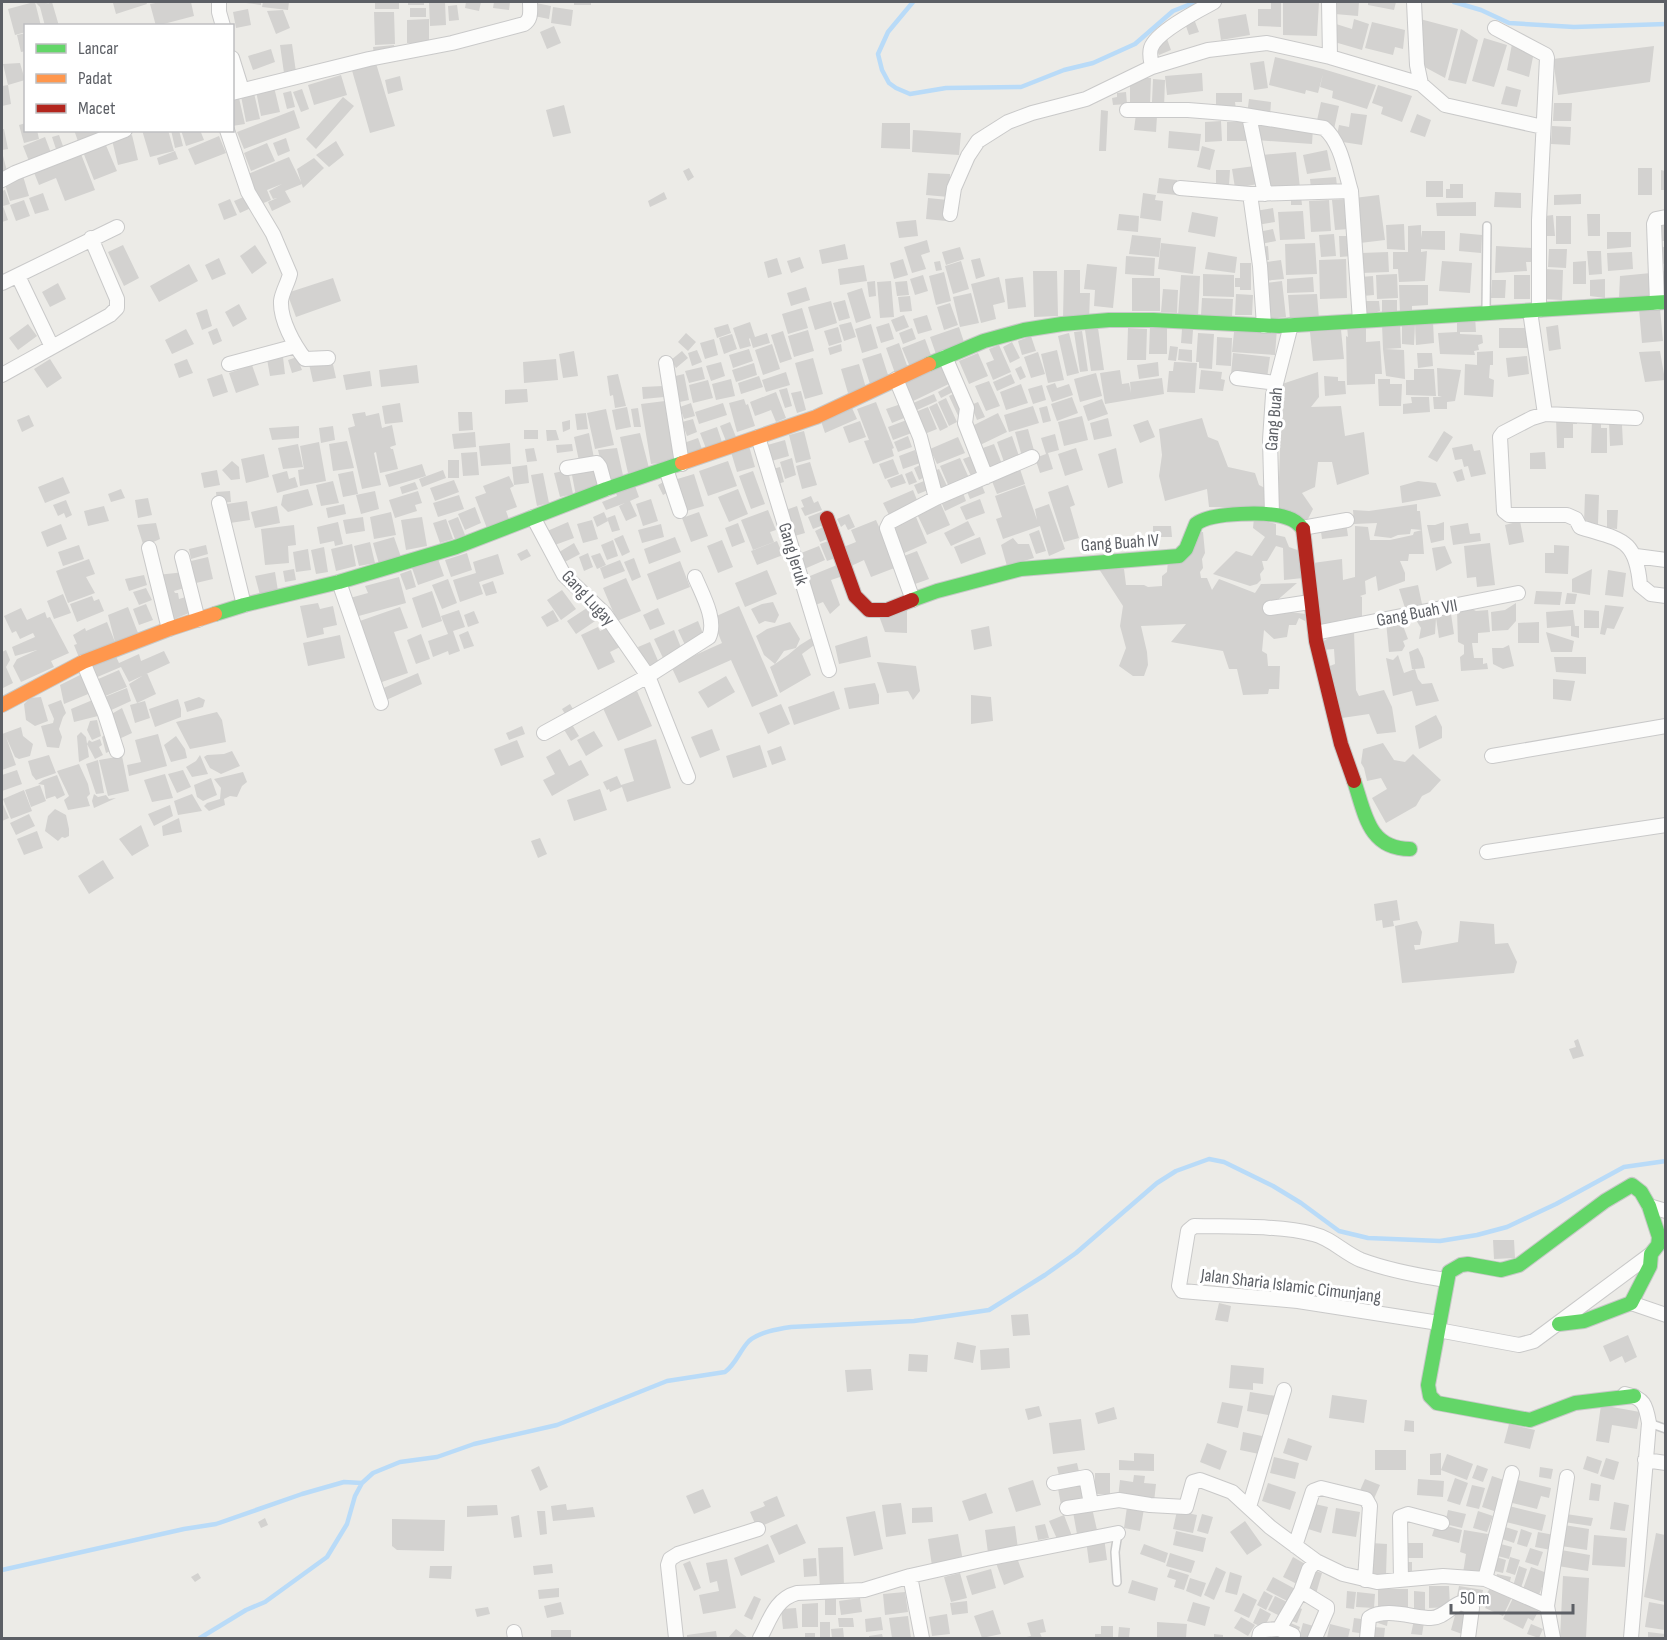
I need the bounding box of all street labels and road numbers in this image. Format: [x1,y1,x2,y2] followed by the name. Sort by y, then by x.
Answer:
[1261,386,1287,452] street label: Gang Buah
[774,520,812,588] street label: Gang Jeruk
[1080,530,1160,556] street label: Gang Buah IV
[557,566,619,630] street label: Gang Lugay
[1375,595,1459,631] street label: Gang Buah VII
[1199,1264,1382,1307] street label: Jalan Sharia Islamic Cimunjang

